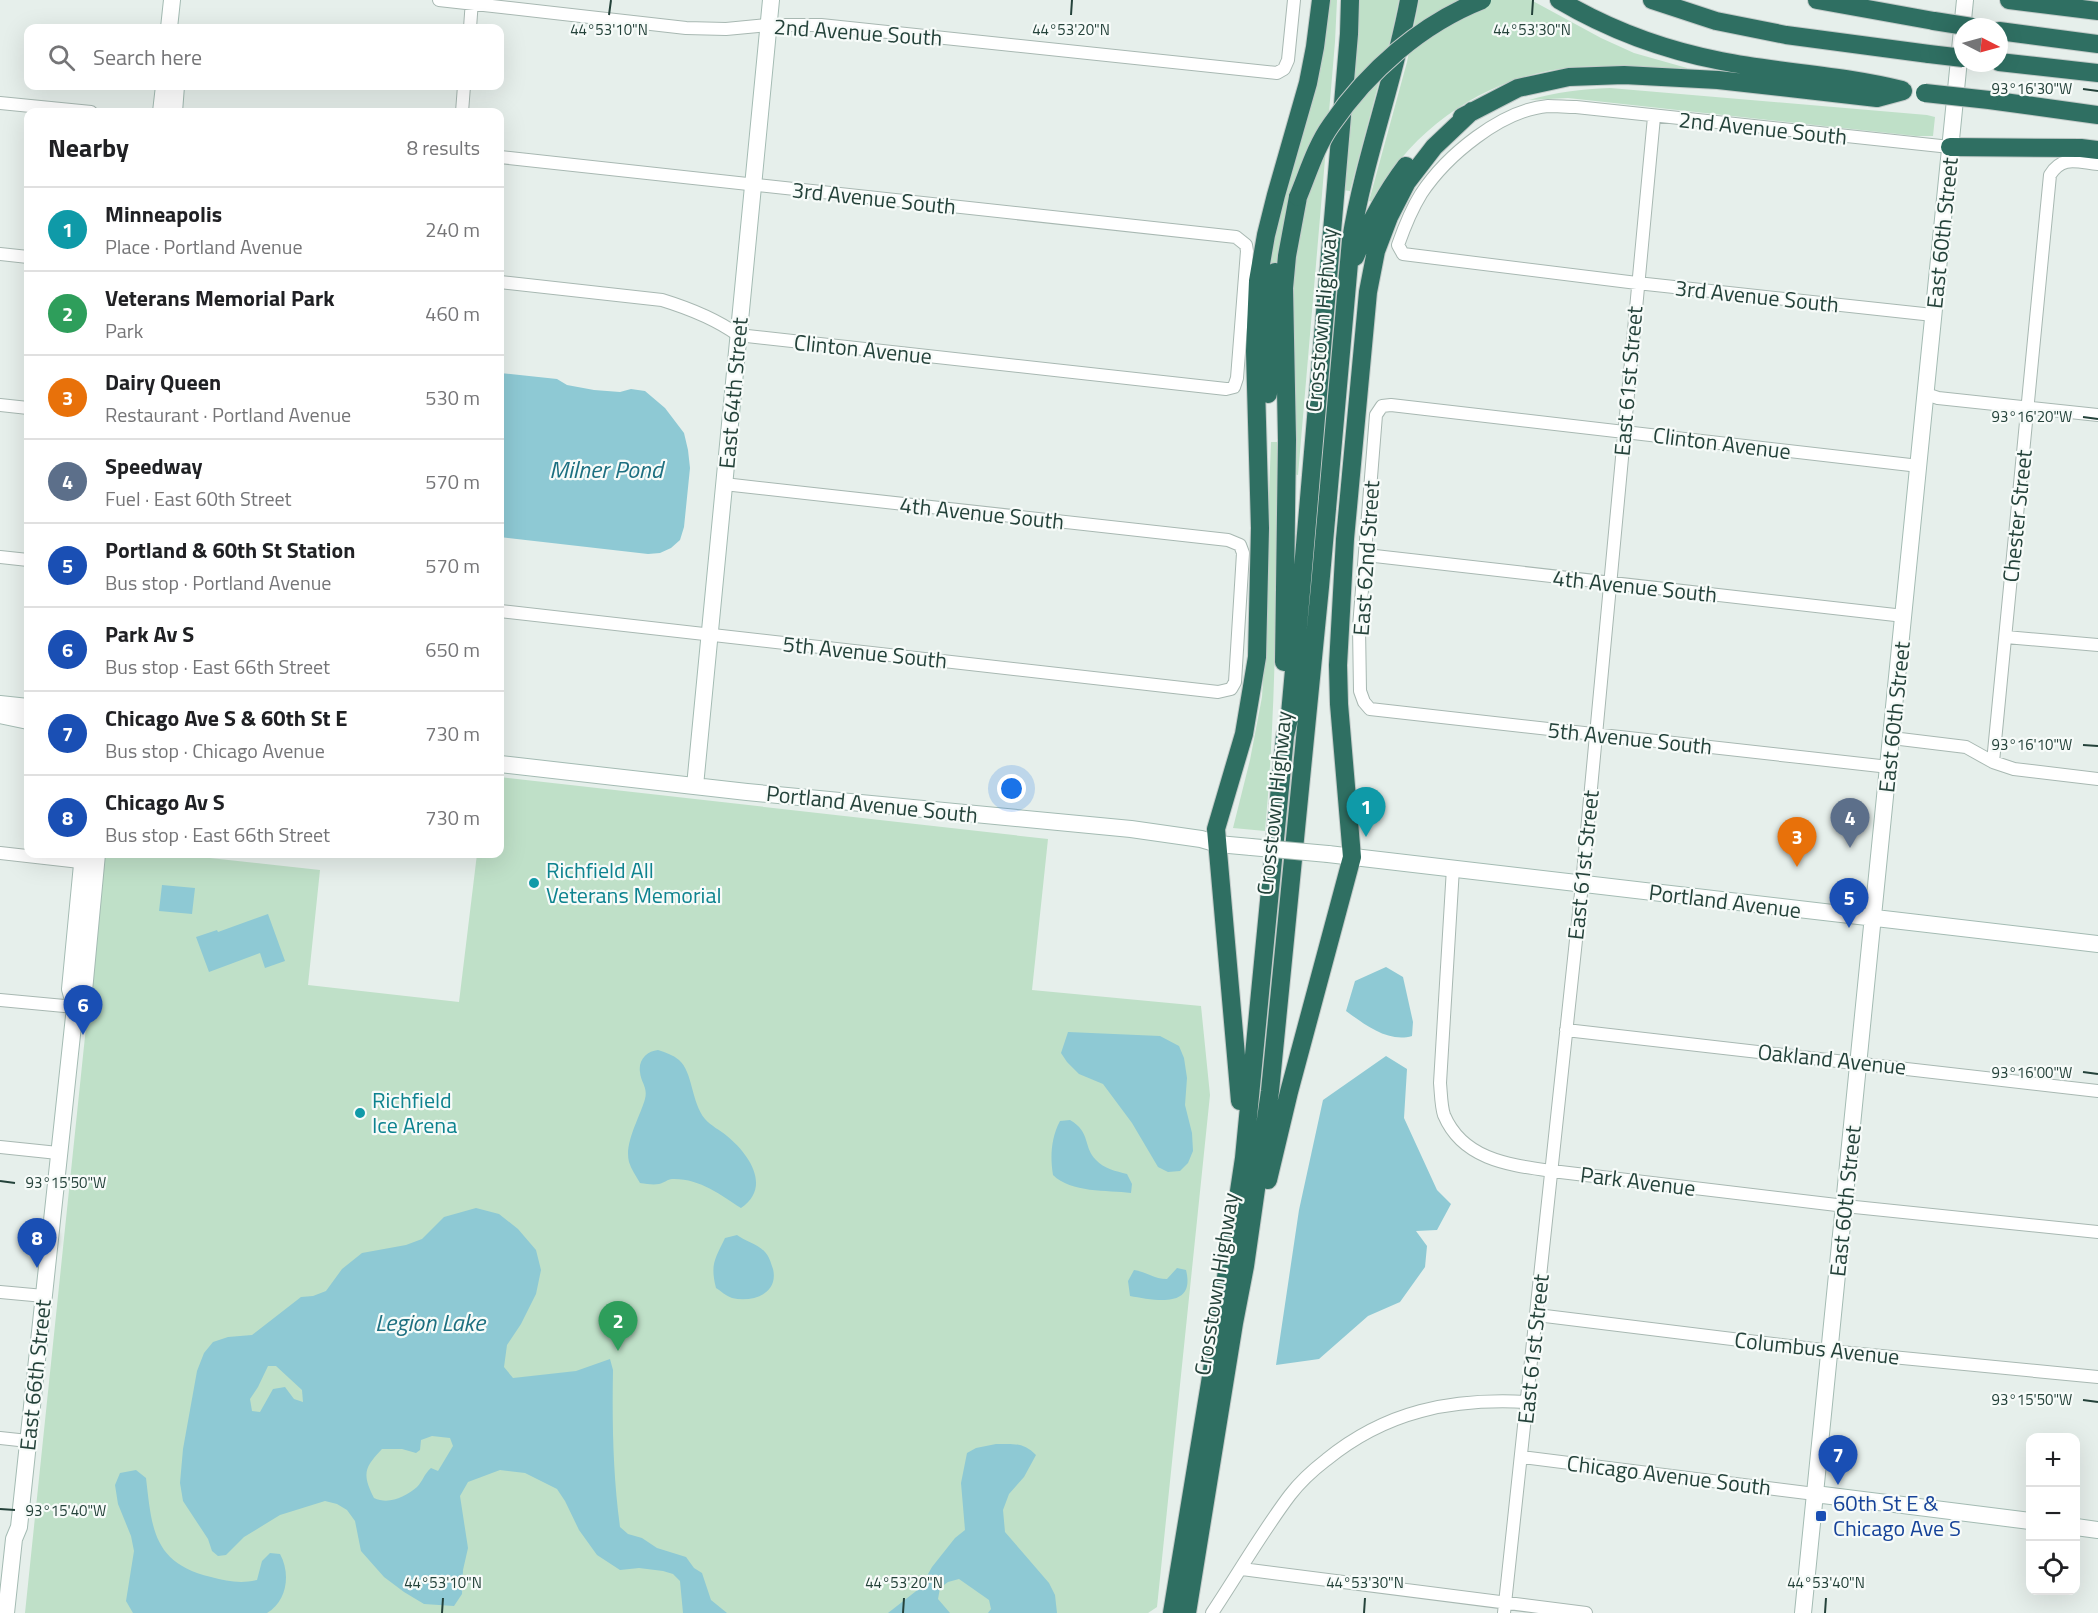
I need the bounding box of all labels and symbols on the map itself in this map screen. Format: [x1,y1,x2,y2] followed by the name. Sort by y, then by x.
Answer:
[773,9,943,55] street label: 2nd Avenue South
[570,18,648,41] text: 44°53'10"N
[1032,18,1110,41] text: 44°53'20"N
[1493,18,1571,41] text: 44°53'30"N
[1954,18,2008,72] north arrow
[1992,77,2072,100] text: 93°16'30"W
[1677,102,1849,154] street label: 2nd Avenue South
[1917,156,1967,310] street label: East 60th Street
[790,172,958,224] street label: 3rd Avenue South
[1296,226,1346,414] street label: Crosstown Highway
[1673,270,1841,322] street label: 3rd Avenue South
[1605,304,1652,457] street label: East 61st Street
[709,316,757,470] street label: East 64th Street
[792,325,934,373] street label: Clinton Avenue
[1992,405,2072,428] text: 93°16'20"W
[1651,418,1793,468] street label: Clinton Avenue
[1993,448,2041,584] street label: Chester Street
[549,451,666,487] water label: Milner Pond
[1344,479,1388,637] street label: East 62nd Street
[898,487,1066,539] street label: 4th Avenue South
[1551,560,1719,612] street label: 4th Avenue South
[781,626,949,678] street label: 5th Avenue South
[1869,640,1919,794] street label: East 60th Street
[1247,709,1301,897] street label: Crosstown Highway
[1546,712,1714,764] street label: 5th Avenue South
[1992,733,2072,756] text: 93°16'10"W
[997,774,1026,803] your location
[764,776,980,832] street label: Portland Avenue South
[1346,788,1386,837] pin: 1
[1558,788,1608,941] street label: East 61st Street
[1830,798,1870,848] pin: 4
[1778,818,1816,867] pin: 3
[546,853,722,912] place label: Richfield All Veterans Memorial
[1647,875,1803,927] street label: Portland Avenue
[527,876,541,890] marker: Richfield All Veterans Memorial
[1830,878,1868,928] pin: 5
[64,986,103,1035] pin: 6
[1756,1034,1908,1084] street label: Oakland Avenue
[1992,1061,2072,1084] text: 93°16'00"W
[372,1083,457,1142] place label: Richfield Ice Arena
[353,1106,367,1120] marker: Richfield Ice Arena
[1820,1124,1870,1278] street label: East 60th Street
[1578,1157,1698,1205] street label: Park Avenue
[26,1171,106,1194] text: 93°15'50"W
[1185,1190,1247,1378] street label: Crosstown Highway
[18,1218,57,1268] pin: 8
[1508,1272,1558,1425] street label: East 61st Street
[10,1298,60,1452] street label: East 66th Street
[598,1302,638,1351] pin: 2
[375,1304,487,1340] water label: Legion Lake
[1733,1322,1901,1374] street label: Columbus Avenue
[1992,1388,2072,1411] text: 93°15'50"W
[1818,1436,1858,1485] pin: 7
[1565,1446,1773,1504] street label: Chicago Avenue South
[1833,1486,1961,1545] place label: 60th St E & Chicago Ave S
[26,1499,106,1522] text: 93°15'40"W
[1814,1509,1828,1523] marker: 60th St E & Chicago Ave S
[404,1571,482,1594] text: 44°53'10"N
[865,1571,943,1594] text: 44°53'20"N
[1326,1571,1404,1594] text: 44°53'30"N
[1787,1571,1865,1594] text: 44°53'40"N

